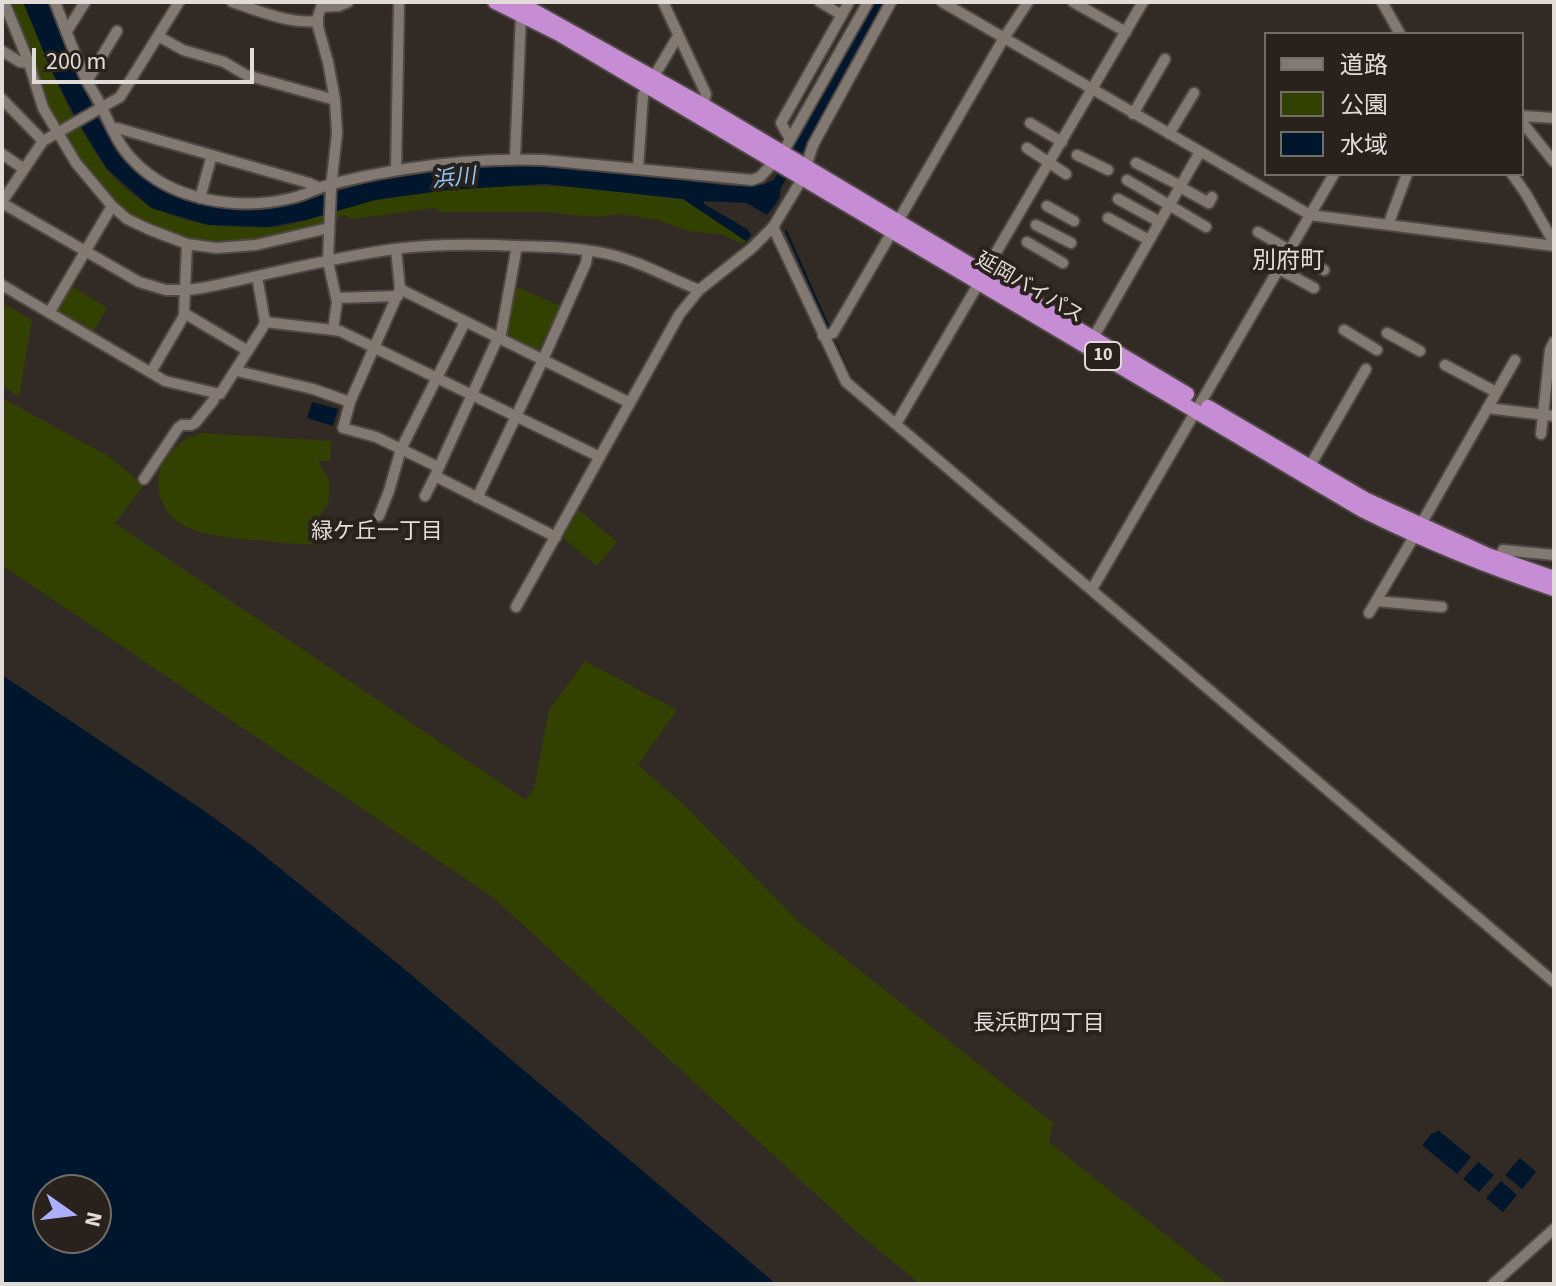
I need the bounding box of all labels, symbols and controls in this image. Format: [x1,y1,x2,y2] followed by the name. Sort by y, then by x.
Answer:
[36,32,258,82] scale bar
[1264,32,1524,176] legend
[46,44,106,79] text: 200 m
[1340,48,1388,83] text: 道路
[1340,88,1388,123] text: 公園
[1340,128,1388,163] text: 水域
[431,165,477,195] water label: 浜川
[971,249,1087,329] street label: 延岡バイパス
[1252,249,1324,277] district label: 別府町
[1085,342,1121,370] road number: 10
[311,520,443,546] district label: 緑ケ丘一丁目
[973,1012,1105,1038] district label: 長浜町四丁目
[32,1174,112,1254] north arrow
[76,1208,111,1230] text: N

